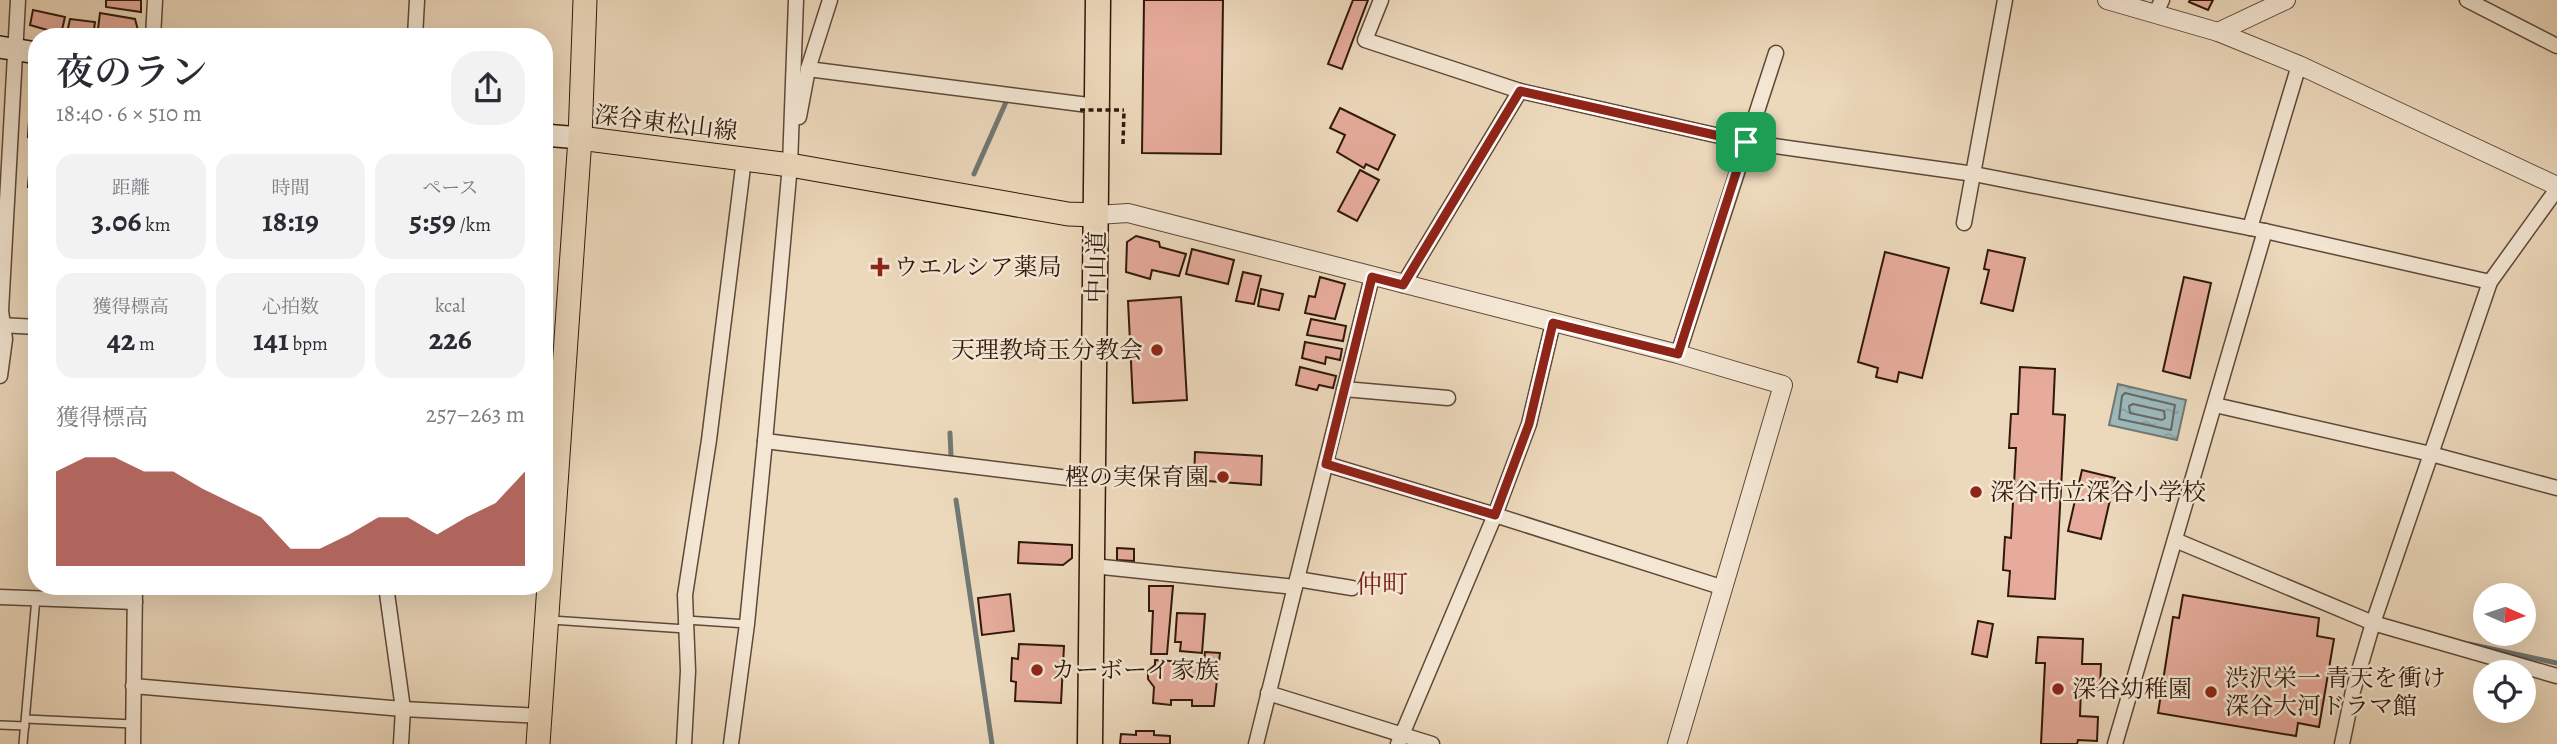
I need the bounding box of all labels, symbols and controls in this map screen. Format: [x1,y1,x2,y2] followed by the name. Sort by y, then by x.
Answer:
[56,46,208,98] text: 夜のラン
[451,51,525,125] button: share
[56,98,202,129] text: 18:40 · 6 × 510 m
[593,98,739,148] street label: 深谷東松山線
[1716,112,1776,172] pin
[1727,123,1765,161] icon: arrive
[112,175,150,201] text: 距離
[271,175,310,201] text: 時間
[422,175,478,201] text: ペース
[91,201,141,241] text: 3.06
[262,201,319,241] text: 18:19
[409,201,456,241] text: 5:59
[141,212,170,238] text: km
[456,212,491,238] text: /km
[1079,231,1113,303] street label: 中山道
[894,251,1061,283] place label: ウエルシア薬局
[872,259,888,275] marker: ウエルシア薬局
[435,293,465,319] text: kcal
[93,294,169,320] text: 獲得標高
[262,294,319,320] text: 心拍数
[429,319,472,359] text: 226
[107,320,135,360] text: 42
[253,320,289,360] text: 141
[135,331,155,357] text: m
[289,331,328,357] text: bpm
[951,334,1143,366] place label: 天理教埼玉分教会
[1149,342,1165,358] marker: 天理教埼玉分教会
[426,399,525,430] text: 257–263 m
[56,402,148,433] text: 獲得標高
[1065,461,1209,493] place label: 樫の実保育園
[1215,469,1231,485] marker: 樫の実保育園
[1990,476,2206,508] place label: 深谷市立深谷小学校
[1968,484,1984,500] marker: 深谷市立深谷小学校
[1356,567,1408,602] district label: 仲町
[2473,583,2536,646] north arrow
[2473,583,2536,723] map controls
[1051,654,1219,686] place label: カーボーイ家族
[2473,660,2536,723] button: locate
[1029,662,1045,678] marker: カーボーイ家族
[2225,662,2446,722] place label: 渋沢栄一 青天を衝け 深谷大河ドラマ館
[2072,673,2192,705] place label: 深谷幼稚園
[2050,681,2066,697] marker: 深谷幼稚園
[2203,684,2219,700] marker: 渋沢栄一 青天を衝け 深谷大河ドラマ館

